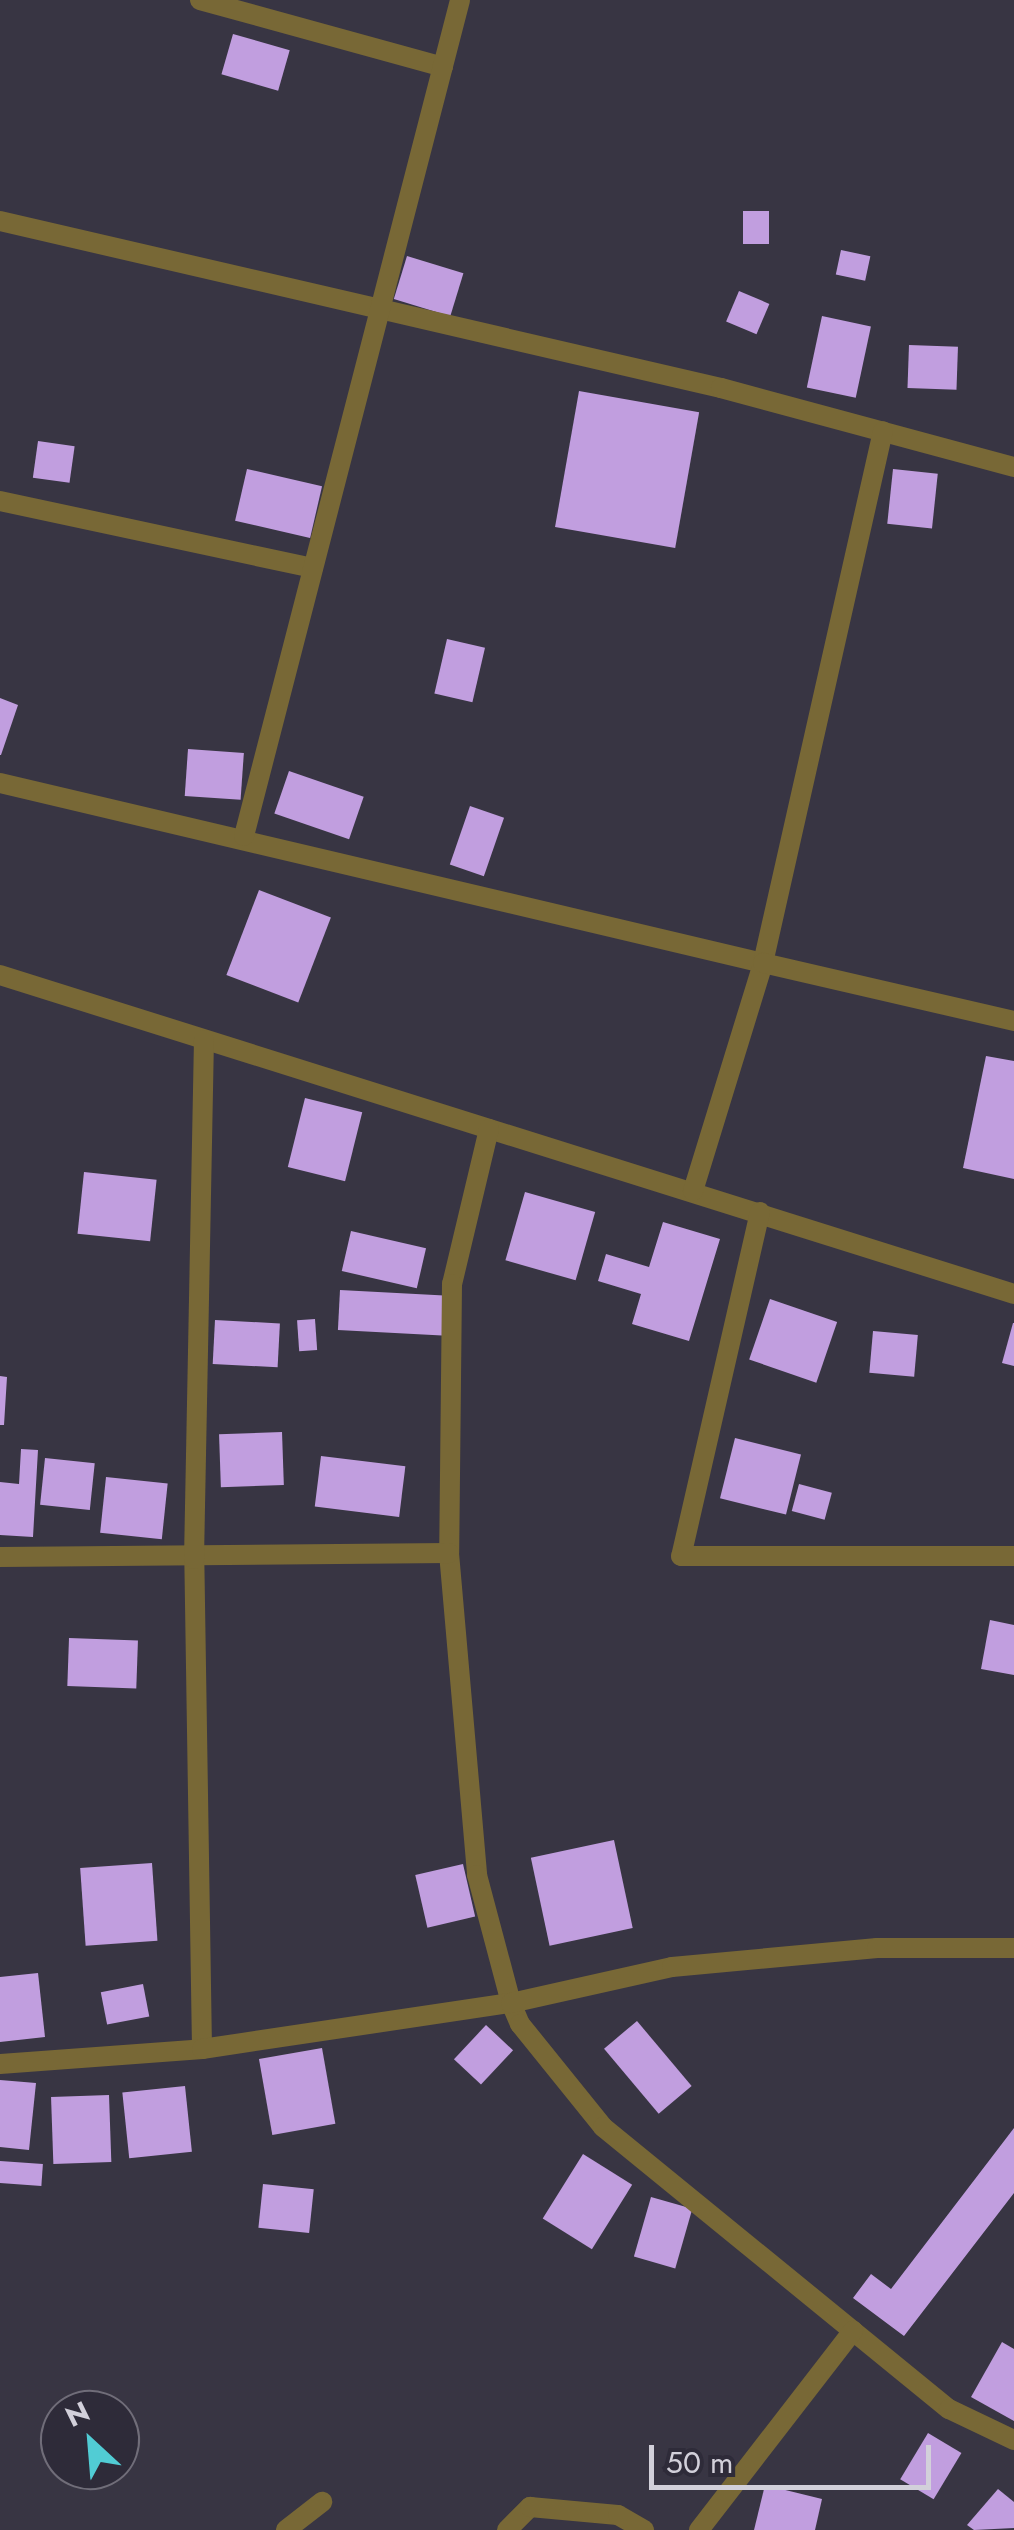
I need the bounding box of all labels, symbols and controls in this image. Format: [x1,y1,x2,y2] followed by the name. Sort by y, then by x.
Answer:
[40,2390,140,2490] north arrow
[59,2391,96,2438] text: N
[654,2425,936,2487] scale bar
[666,2441,733,2484] text: 50 m

